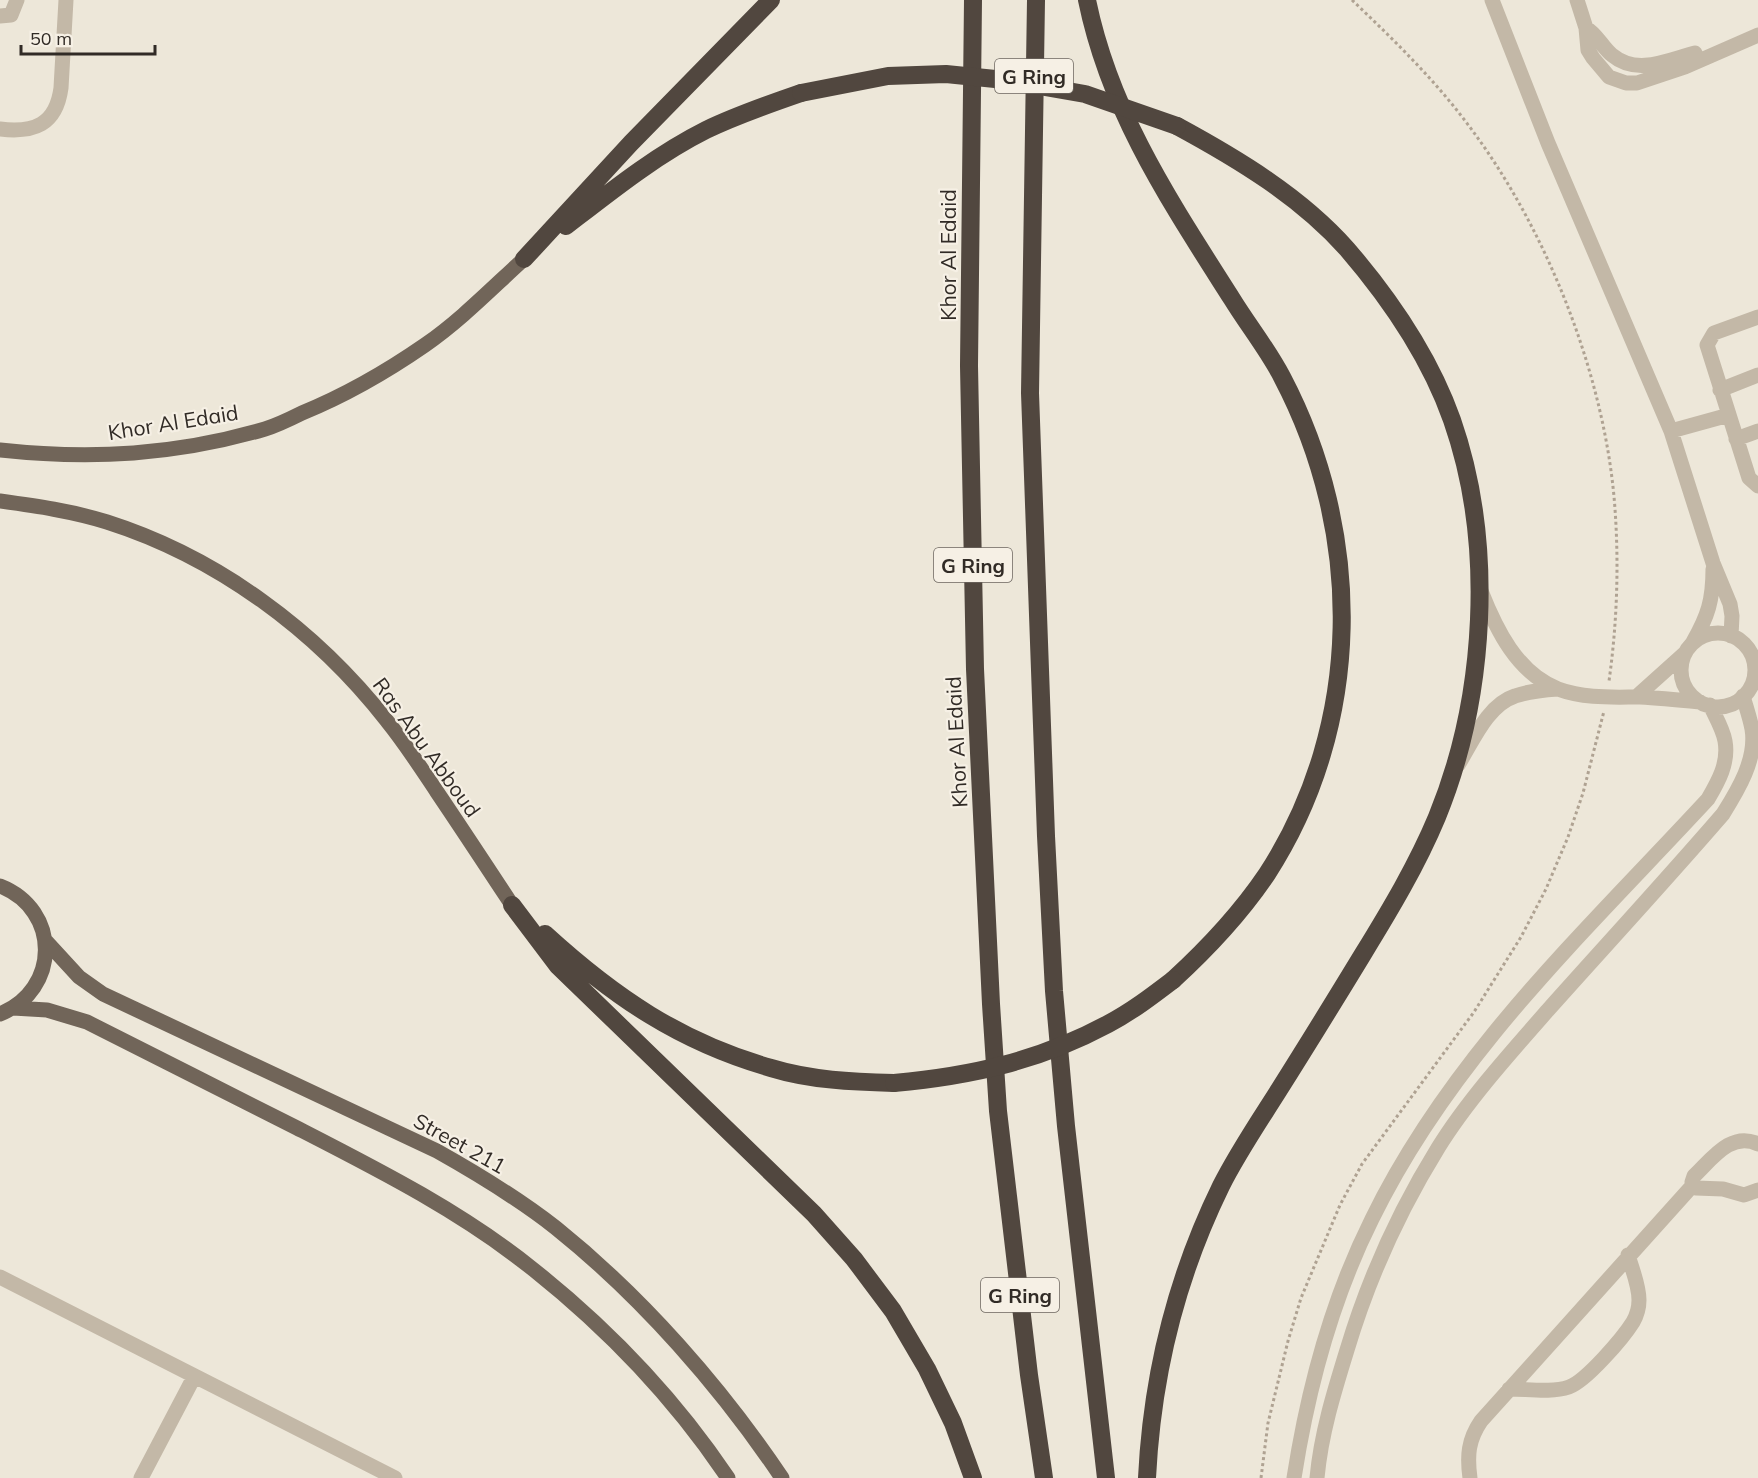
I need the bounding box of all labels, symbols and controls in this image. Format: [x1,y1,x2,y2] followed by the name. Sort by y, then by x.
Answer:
[21,18,154,56] scale bar
[30,27,72,50] text: 50 m
[995,59,1073,93] road number: G Ring
[935,189,961,321] street label: Khor Al Edaid
[106,399,240,445] street label: Khor Al Edaid
[934,548,1012,582] road number: G Ring
[368,672,486,822] street label: Ras Abu Abboud
[940,676,972,808] street label: Khor Al Edaid
[409,1107,511,1179] street label: Street 211
[981,1278,1059,1312] road number: G Ring

